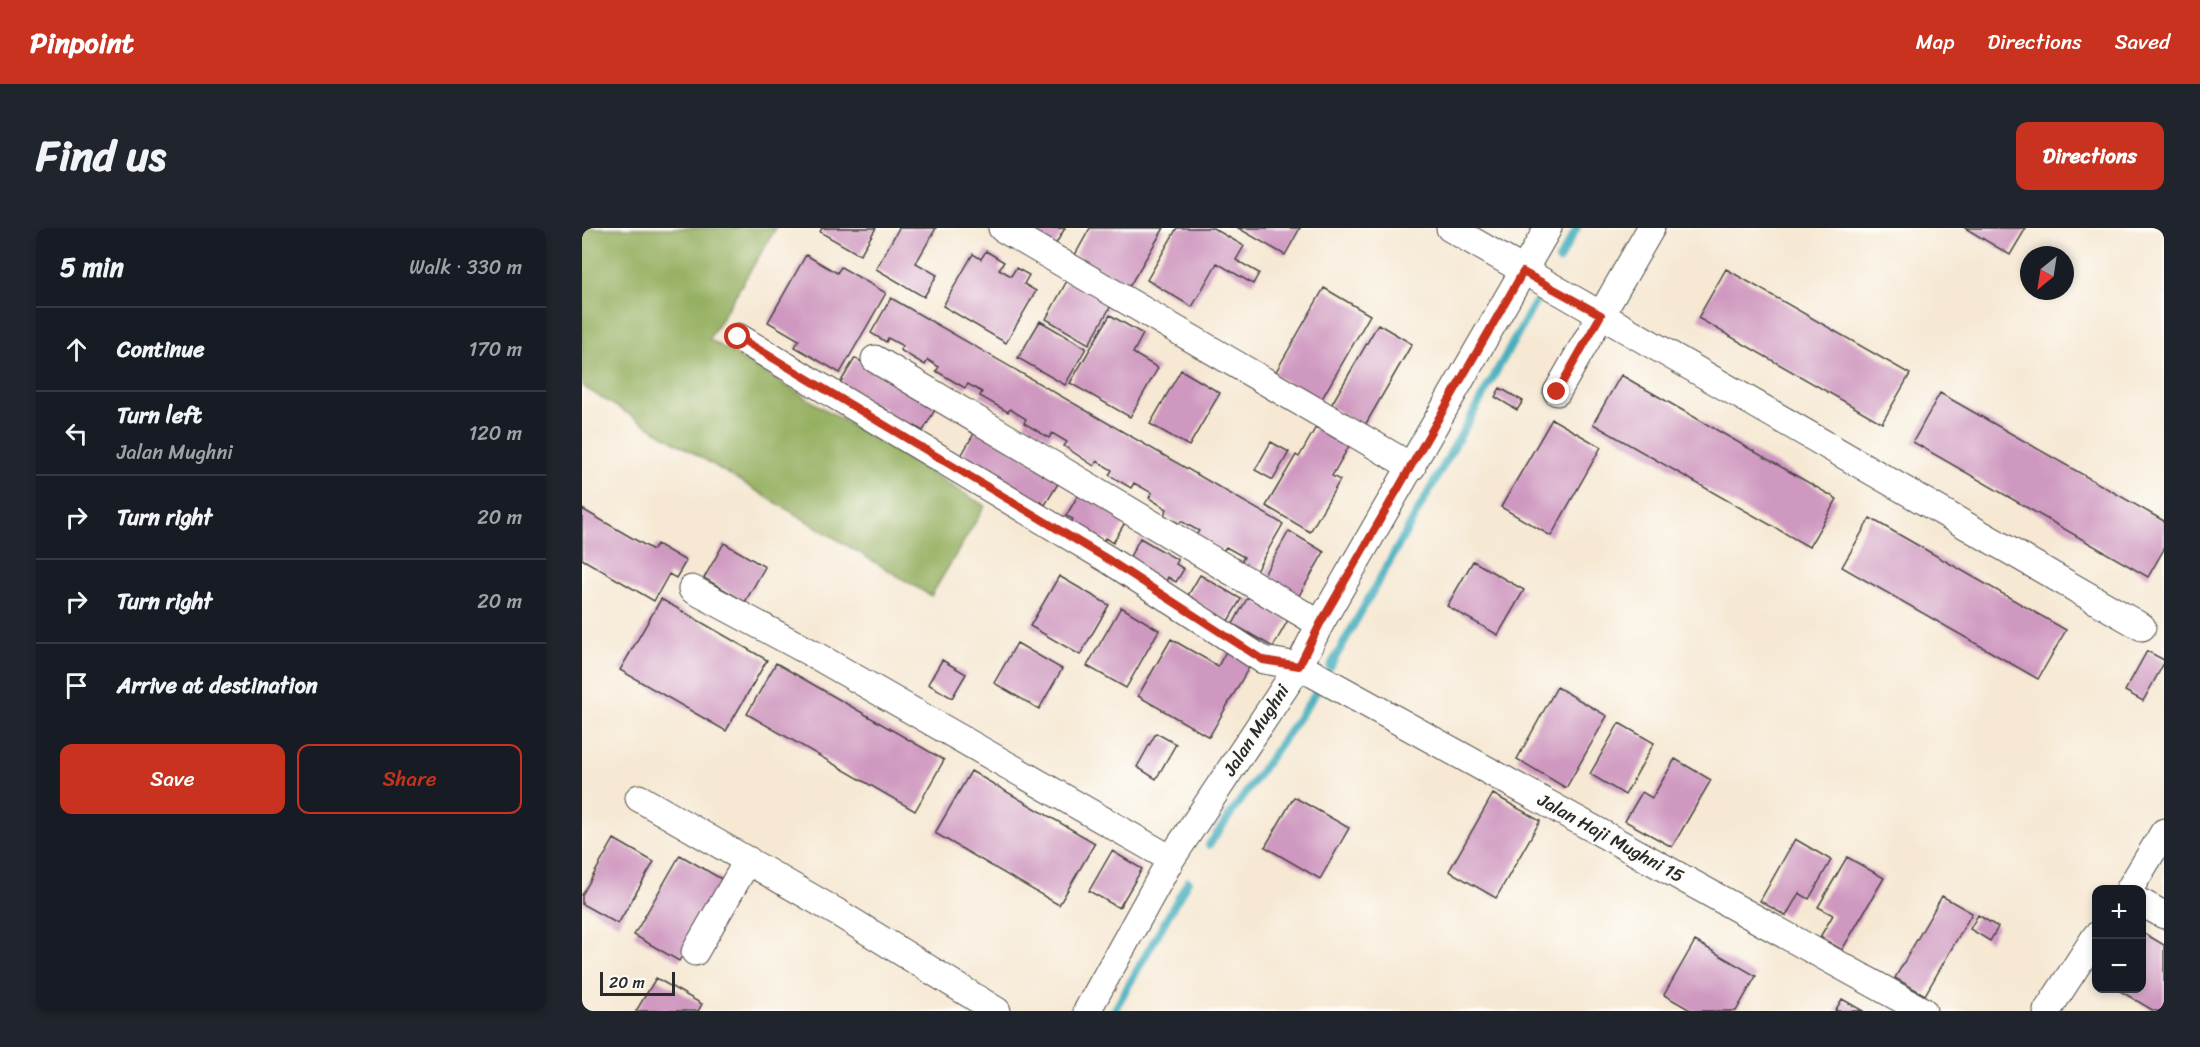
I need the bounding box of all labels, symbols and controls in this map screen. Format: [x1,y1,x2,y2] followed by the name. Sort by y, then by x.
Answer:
[30,18,134,67] text: Pinpoint
[1916,23,1954,61] text: Map
[1987,23,2082,61] text: Directions
[2115,23,2170,61] text: Saved
[36,119,166,193] text: Find us
[2016,122,2164,190] button: Directions
[60,244,124,290] text: 5 min
[2020,246,2074,300] north arrow
[409,250,522,285] text: Walk · 330 m
[724,323,750,349] route start
[117,330,205,369] text: Continue
[469,332,522,367] text: 170 m
[60,333,93,366] icon: ahead
[1543,378,1569,404] route end
[117,396,202,435] text: Turn left
[469,416,522,451] text: 120 m
[60,417,93,450] icon: left
[117,435,233,470] text: Jalan Mughni
[117,498,212,537] text: Turn right
[477,500,522,535] text: 20 m
[60,501,93,534] icon: right
[117,582,212,621] text: Turn right
[477,584,522,619] text: 20 m
[60,585,93,618] icon: right
[117,666,318,705] text: Arrive at destination
[60,669,93,702] icon: arrive
[1214,677,1298,783] street label: Jalan Mughni
[60,744,285,814] button: Save
[297,744,522,814] button: Share
[1531,784,1690,892] street label: Jalan Haji Mughni 15
[2092,885,2146,993] map controls
[2092,885,2146,939] button: +
[2092,939,2146,993] button: −
[609,968,645,997] text: 20 m
[600,969,675,996] scale bar

